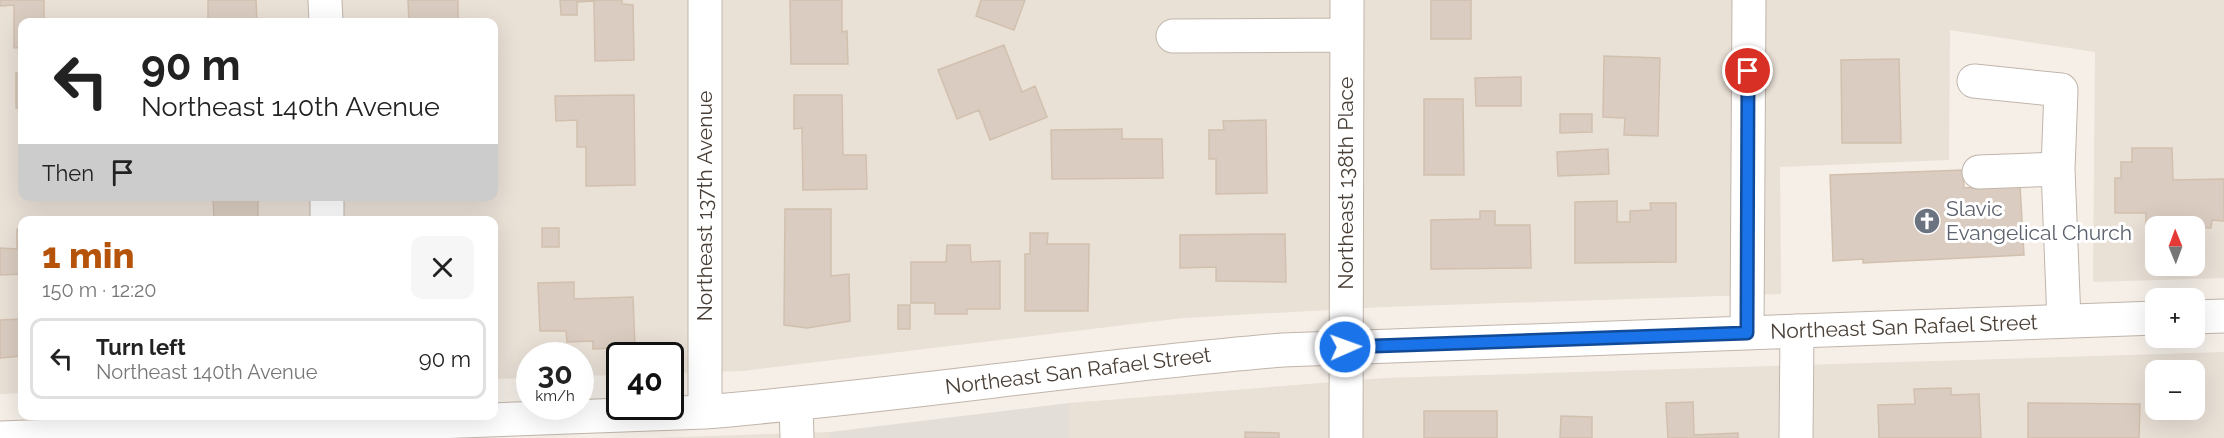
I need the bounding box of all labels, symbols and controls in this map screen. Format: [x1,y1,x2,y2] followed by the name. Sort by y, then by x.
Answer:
[141,41,241,90] text: 90 m
[42,42,120,120] icon: left
[1722,45,1773,96] pin
[1731,54,1764,87] icon: arrive
[1333,77,1358,289] street label: Northeast 138th Place
[141,91,440,122] text: Northeast 140th Avenue
[692,91,717,321] street label: Northeast 137th Avenue
[106,156,139,189] icon: arrive
[42,160,94,186] text: Then
[1946,196,2132,245] place label: Slavic Evangelical Church
[1912,206,1942,236] church icon: Slavic Evangelical Church
[2145,216,2205,276] north arrow
[2145,216,2205,420] map controls
[42,234,134,276] text: 1 min
[411,236,474,299] button: close
[42,278,157,302] text: 150 m · 12:20
[2145,288,2205,348] button: +
[1770,309,2038,344] street label: Northeast San Rafael Street
[1313,315,1377,379] position arrow
[96,334,186,360] text: Turn left
[45,342,78,375] icon: left
[606,342,684,420] speed limit sign: 40
[944,342,1212,399] street label: Northeast San Rafael Street
[419,346,471,372] text: 90 m
[537,356,573,391] text: 30
[96,360,317,384] text: Northeast 140th Avenue
[2145,360,2205,420] button: −
[535,387,575,405] text: km/h

